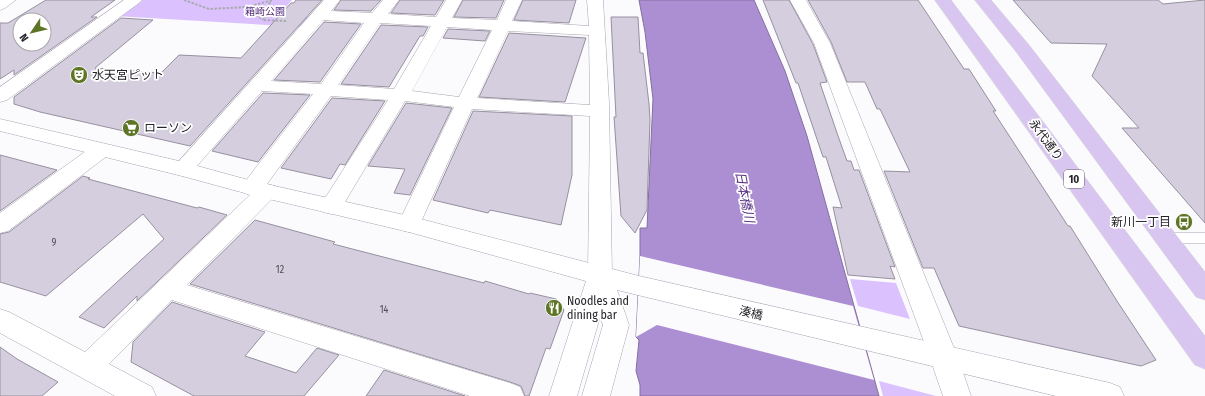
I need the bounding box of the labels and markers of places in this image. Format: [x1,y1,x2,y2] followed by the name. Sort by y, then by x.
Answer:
[69,65,89,85] theatre icon: 水天宮ピット
[92,68,164,82] place label: 水天宮ピット
[121,118,141,138] supermarket icon: ローソン
[144,121,192,135] place label: ローソン
[1174,212,1194,232] bus stop icon: 新川一丁目
[1111,215,1171,229] place label: 新川一丁目
[567,294,629,322] place label: Noodles and dining bar
[544,298,564,318] restaurant icon: Noodles and dining bar

